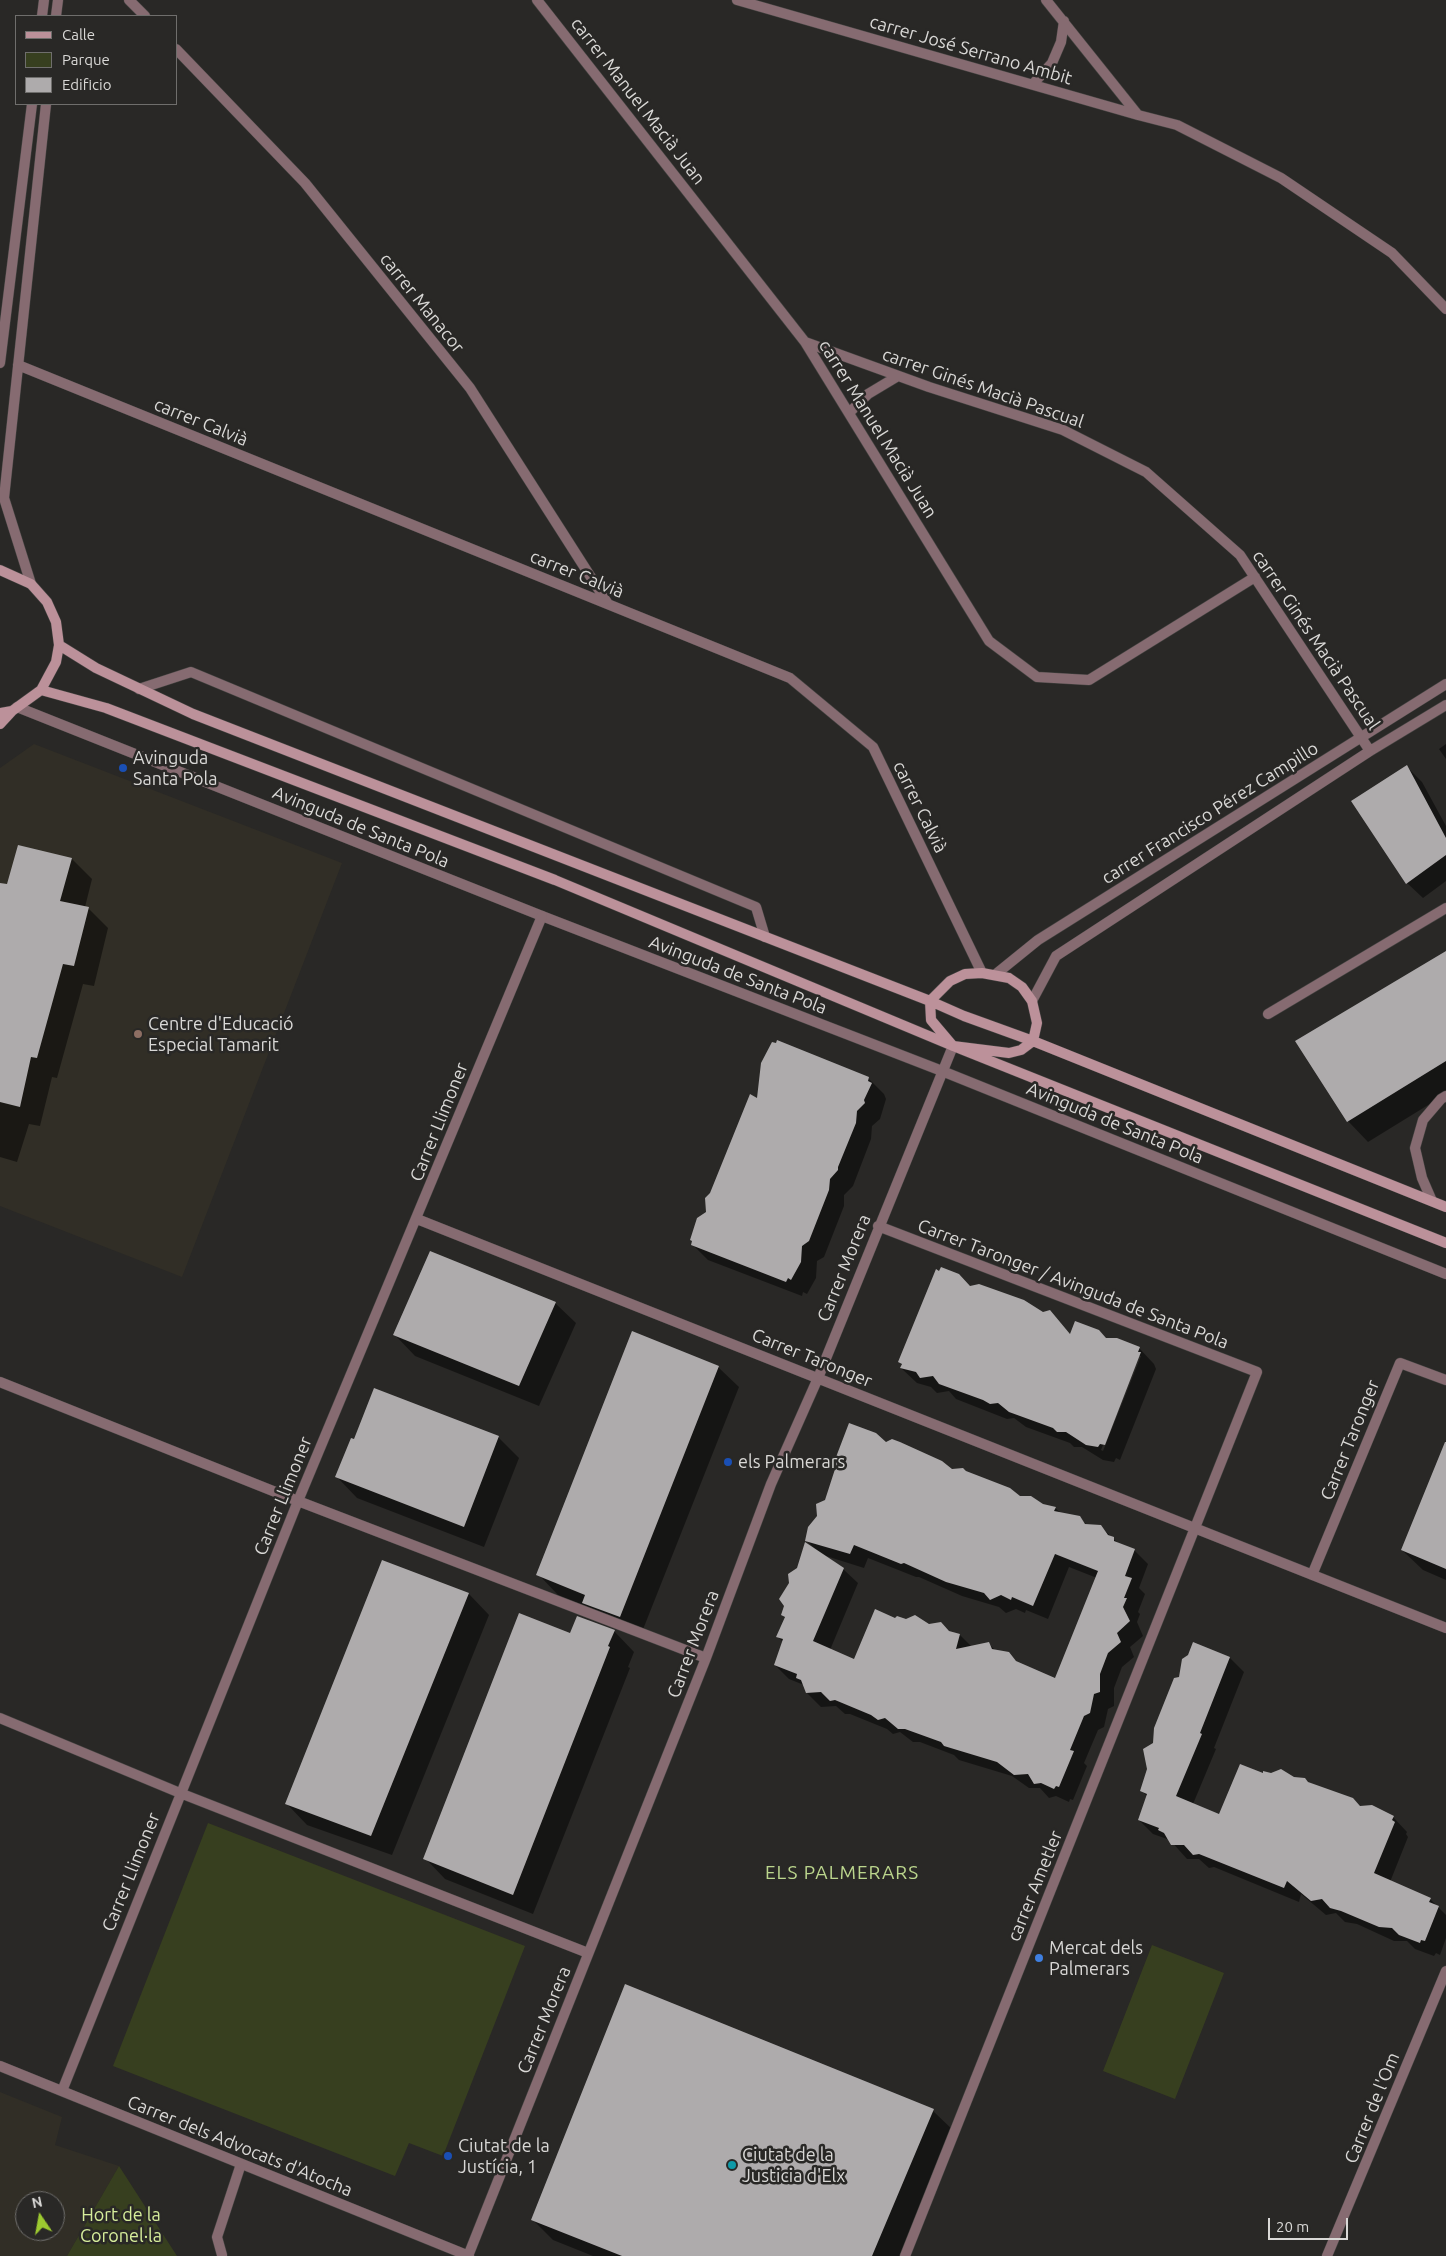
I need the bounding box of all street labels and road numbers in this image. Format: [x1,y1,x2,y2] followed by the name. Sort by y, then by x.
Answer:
[867,11,1075,89] street label: carrer José Serrano Ambit
[566,13,710,189] street label: carrer Manuel Macià Juan
[375,249,469,357] street label: carrer Manacor
[814,336,942,522] street label: carrer Manuel Macià Juan
[879,343,1087,433] street label: carrer Ginés Macià Pascual
[151,393,251,451] street label: carrer Calvià
[527,545,627,603] street label: carrer Calvià
[1248,546,1384,734] street label: carrer Ginés Macià Pascual
[1098,737,1322,889] street label: carrer Francisco Pérez Campillo
[888,758,952,856] street label: carrer Calvià
[270,782,452,872] street label: Avinguda de Santa Pola
[646,931,830,1019] street label: Avinguda de Santa Pola
[405,1059,473,1185] street label: Carrer Llimoner
[1024,1078,1206,1168] street label: Avinguda de Santa Pola
[813,1211,875,1325] street label: Carrer Morera
[914,1215,1232,1353] street label: Carrer Taronger / Avinguda de Santa Pola
[749,1324,875,1392] street label: Carrer Taronger
[1316,1377,1384,1503] street label: Carrer Taronger
[249,1433,317,1559] street label: Carrer Llimoner
[663,1587,723,1701] street label: Carrer Morera
[97,1809,165,1935] street label: Carrer Llimoner
[1003,1827,1067,1945] street label: carrer Ametler
[513,1963,575,2077] street label: Carrer Morera
[1340,2049,1404,2167] street label: Carrer de l'Om
[124,2091,356,2201] street label: Carrer dels Advocats d'Atocha

